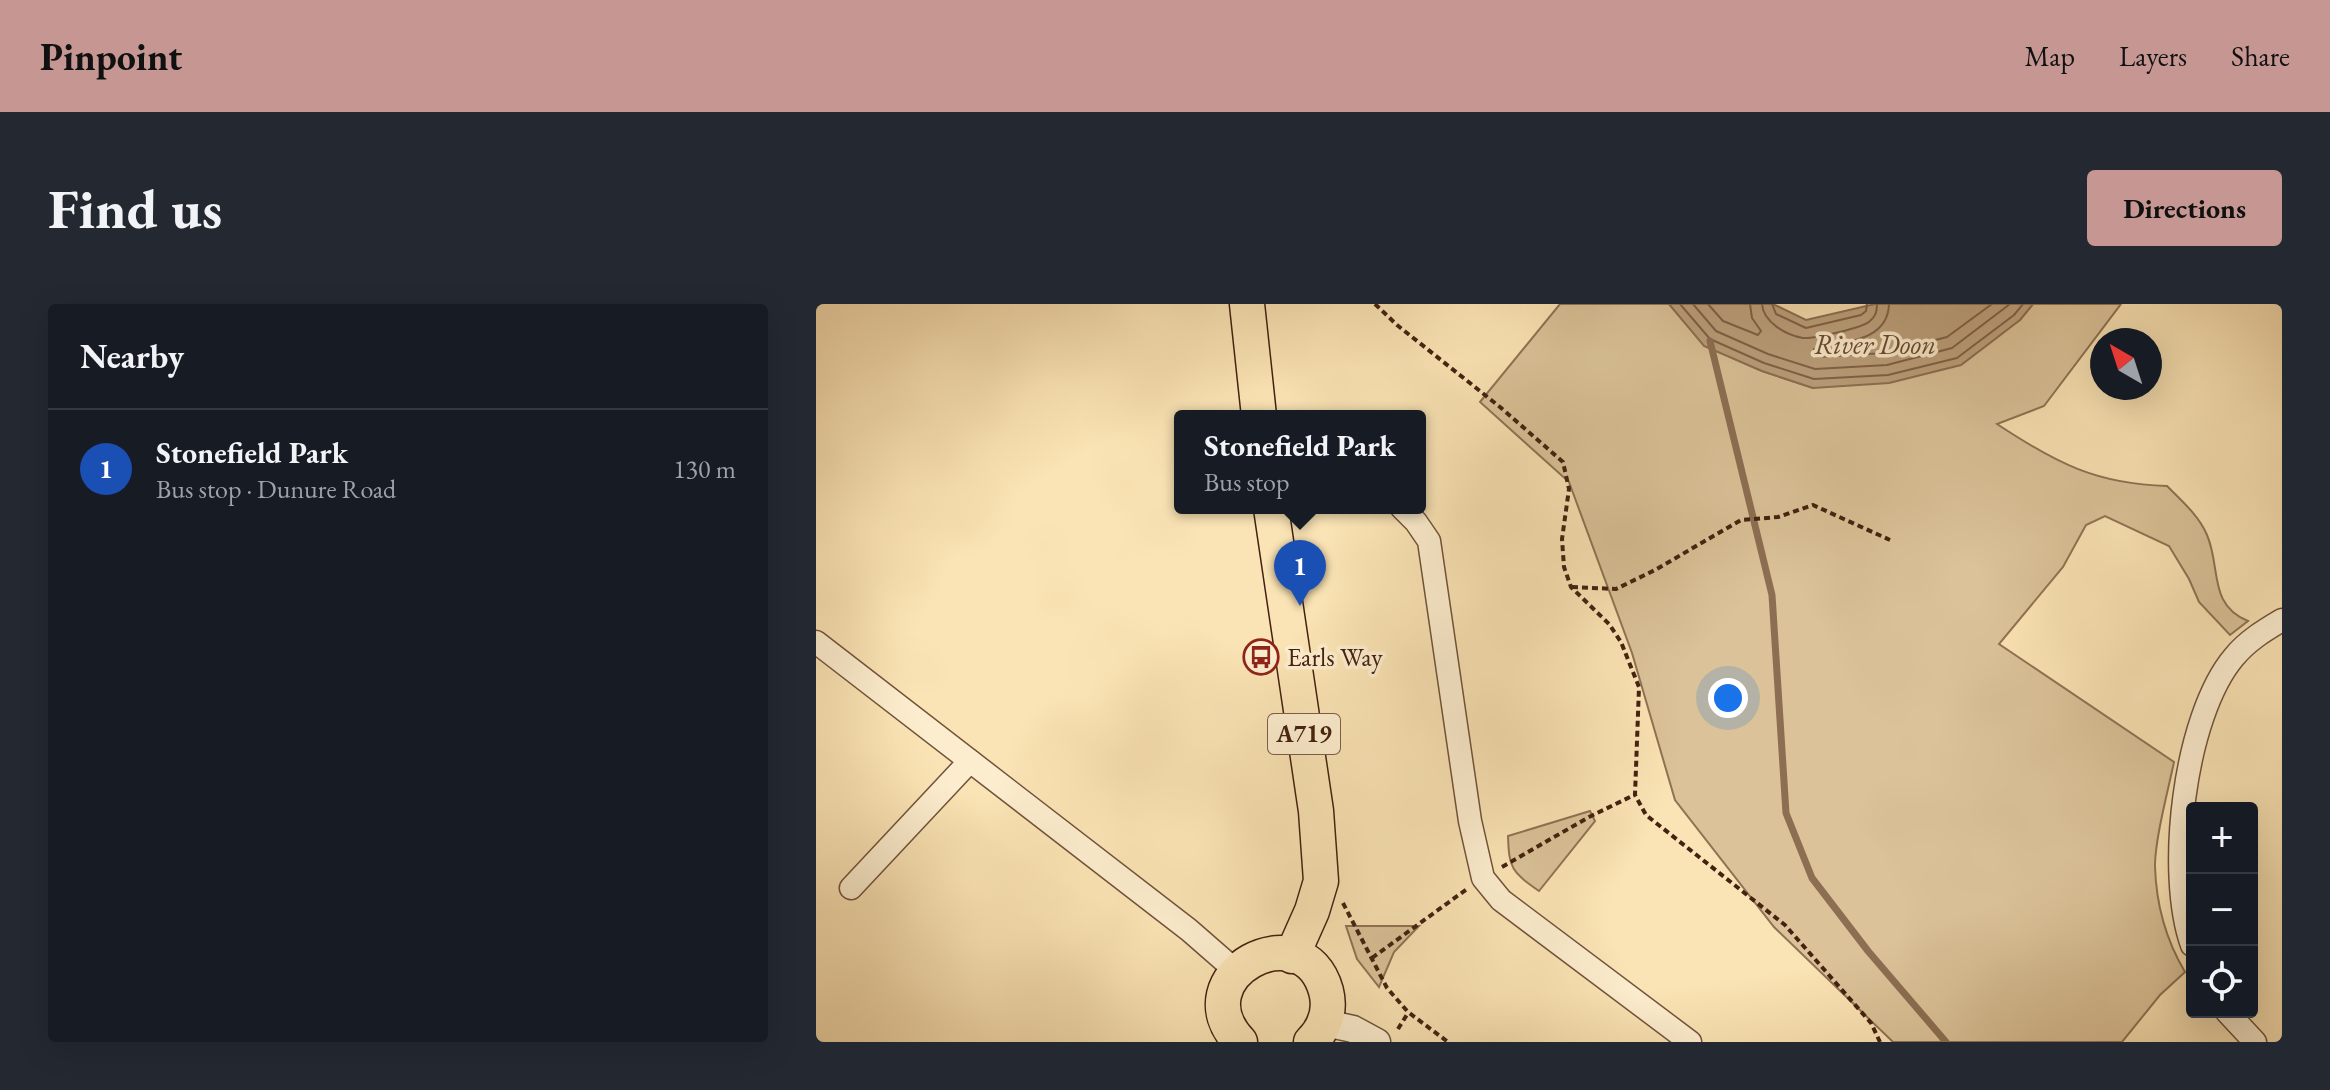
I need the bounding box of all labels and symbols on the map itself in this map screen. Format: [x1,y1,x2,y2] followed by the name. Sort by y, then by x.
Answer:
[1814,326,1936,362] water label: River Doon
[2090,328,2162,400] north arrow
[1274,540,1326,606] pin: 1
[1242,638,1280,676] bus stop icon: Earls Way
[1287,640,1383,674] place label: Earls Way
[1708,678,1748,718] your location
[1268,714,1340,754] road number: A719

